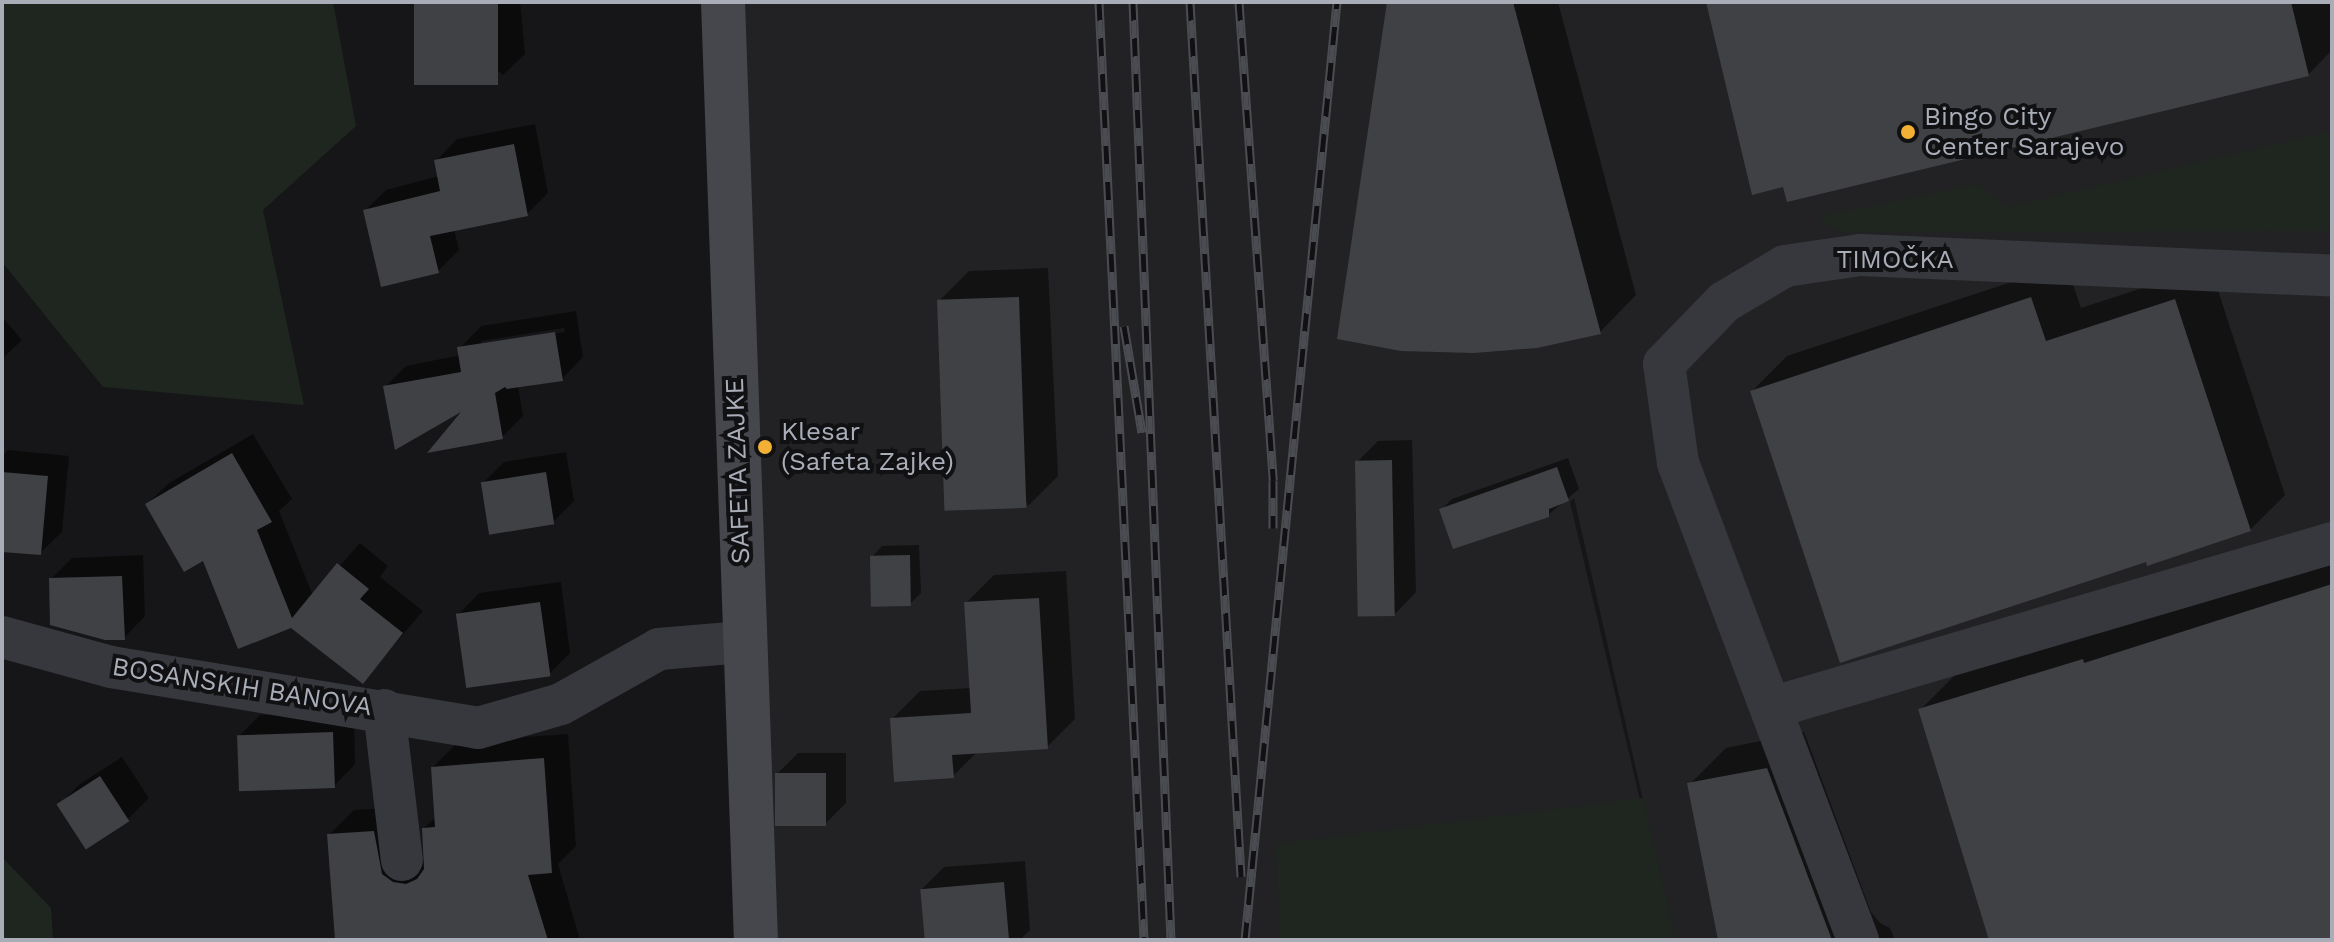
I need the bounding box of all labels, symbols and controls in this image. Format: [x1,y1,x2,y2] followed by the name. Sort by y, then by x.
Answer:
[1924,101,2125,162] place label: Bingo City Center Sarajevo
[1899,123,1917,141] marker: Bingo City Center Sarajevo
[1836,244,1954,276] street label: TIMOČKA
[719,377,757,565] street label: SAFETA ZAJKE
[781,416,954,478] place label: Klesar (Safeta Zajke)
[756,438,774,456] marker: Klesar (Safeta Zajke)
[110,651,374,723] street label: BOSANSKIH BANOVA

